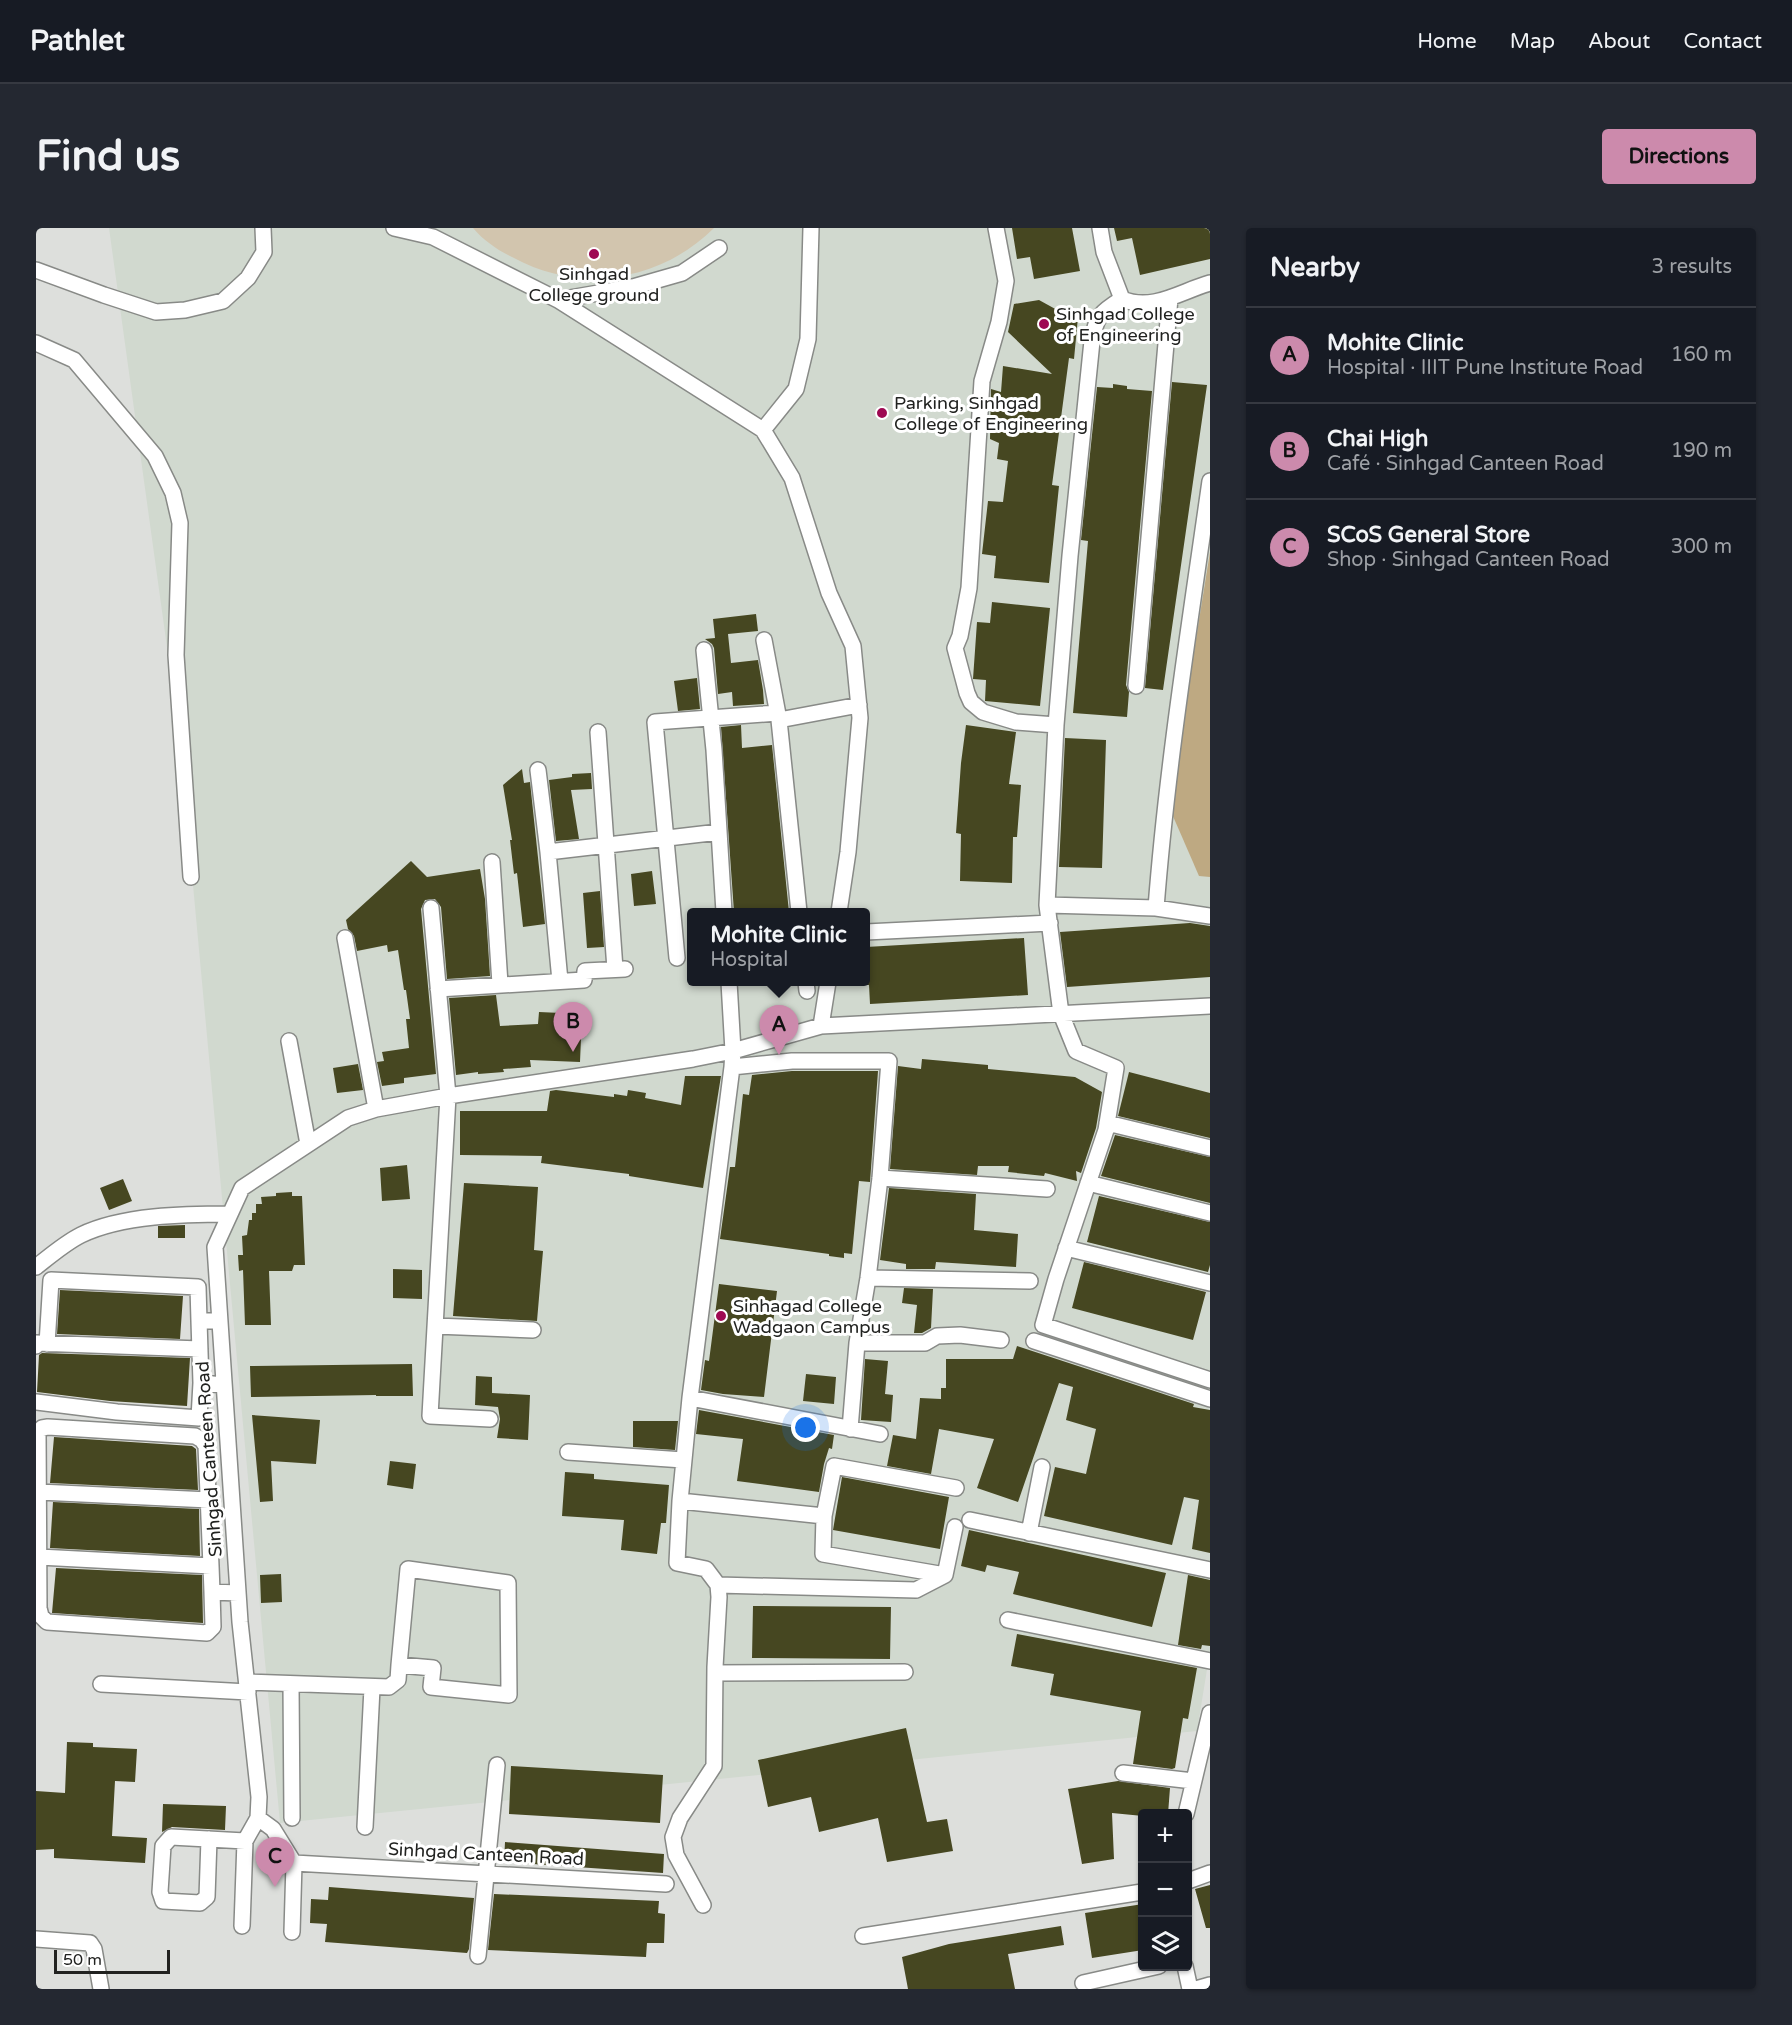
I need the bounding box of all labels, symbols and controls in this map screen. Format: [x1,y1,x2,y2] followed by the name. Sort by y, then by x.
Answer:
[30,24,125,58] text: Pathlet
[1417,29,1477,54] text: Home
[1510,29,1555,54] text: Map
[1588,29,1650,54] text: About
[1683,29,1762,54] text: Contact
[1602,129,1756,184] button: Directions
[36,131,180,182] text: Find us
[587,247,601,261] marker: Sinhgad College ground
[1270,252,1360,283] text: Nearby
[1652,255,1732,279] text: 3 results
[529,263,659,306] place label: Sinhgad College ground
[1056,303,1195,346] place label: Sinhgad College of Engineering
[1037,317,1051,331] marker: Sinhgad College of Engineering
[1327,330,1463,356] text: Mohite Clinic
[1282,343,1297,367] text: A
[1671,343,1732,367] text: 160 m
[1327,356,1643,380] text: Hospital · IIIT Pune Institute Road
[894,392,1088,435] place label: Parking, Sinhgad College of Engineering
[875,406,889,420] marker: Parking, Sinhgad College of Engineering
[1327,426,1428,452] text: Chai High
[1283,439,1296,463] text: B
[1671,439,1732,463] text: 190 m
[1327,452,1604,476] text: Café · Sinhgad Canteen Road
[1327,522,1530,548] text: SCoS General Store
[1283,535,1296,559] text: C
[1671,535,1732,559] text: 300 m
[1327,548,1610,572] text: Shop · Sinhgad Canteen Road
[687,908,870,986] popup
[710,922,847,948] text: Mohite Clinic
[710,948,788,972] text: Hospital
[554,1002,592,1052] pin: B
[760,1006,798,1055] pin: A
[733,1295,890,1338] place label: Sinhagad College Wadgaon Campus
[714,1309,728,1323] marker: Sinhagad College Wadgaon Campus
[191,1360,227,1558] street label: Sinhgad Canteen Road
[791,1413,820,1442] your location
[1138,1809,1192,1971] map controls
[1138,1809,1192,1863] button: +
[256,1838,294,1887] pin: C
[387,1838,585,1870] street label: Sinhgad Canteen Road
[1138,1863,1192,1917] button: −
[1138,1917,1192,1971] button: layers
[54,1947,170,1974] scale bar
[63,1950,102,1970] text: 50 m

